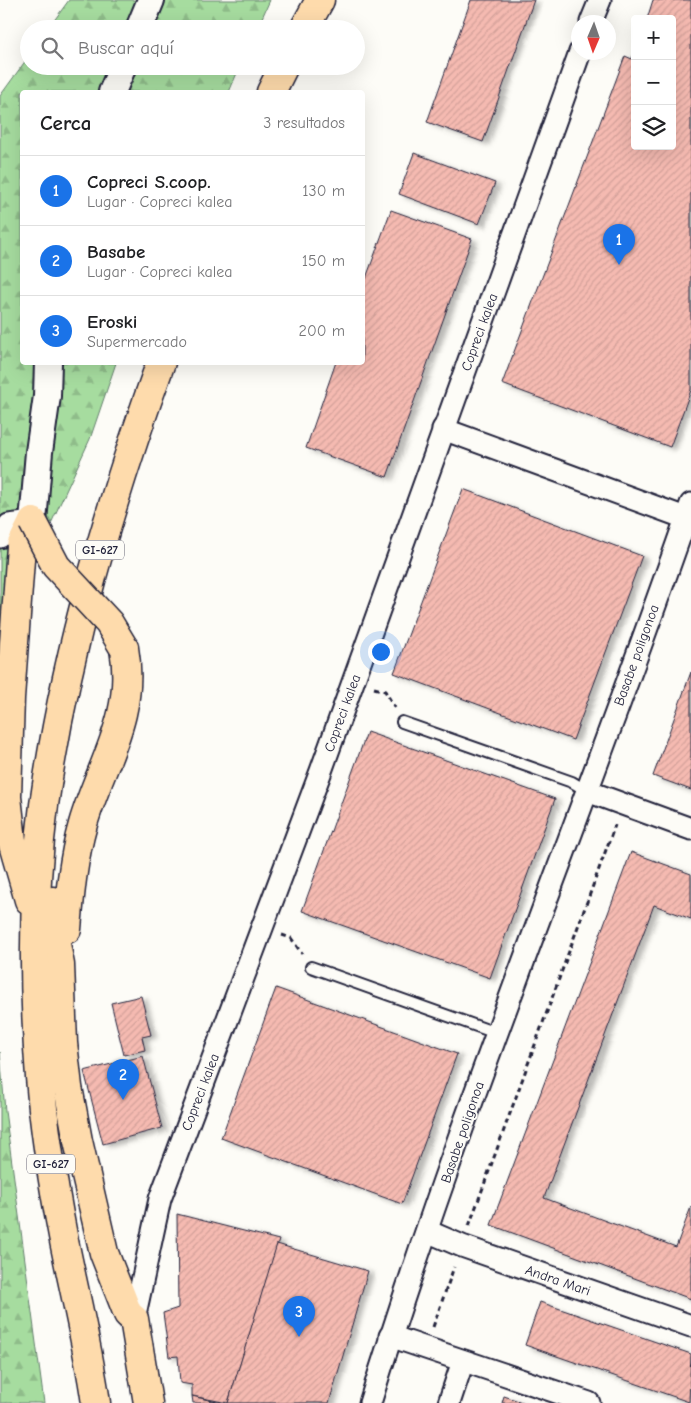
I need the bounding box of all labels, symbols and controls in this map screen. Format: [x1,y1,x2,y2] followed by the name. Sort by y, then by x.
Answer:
[571,15,616,60] north arrow
[631,15,676,150] map controls
[631,15,676,60] button: +
[20,20,365,75] search box
[38,34,66,62] icon: search
[78,37,174,59] text: Buscar aquí
[631,60,676,105] button: −
[631,105,676,150] button: layers
[40,111,91,135] text: Cerca
[263,114,345,132] text: 3 resultados
[87,171,211,193] text: Copreci S.coop.
[53,182,59,200] text: 1
[302,182,345,200] text: 130 m
[87,193,233,211] text: Lugar · Copreci kalea
[603,224,635,265] pin: 1
[87,241,145,263] text: Basabe
[52,252,60,270] text: 2
[302,252,345,270] text: 150 m
[87,263,233,281] text: Lugar · Copreci kalea
[458,291,501,373] street label: Copreci kalea
[87,311,137,333] text: Eroski
[52,322,60,340] text: 3
[299,322,345,340] text: 200 m
[87,333,187,351] text: Supermercado
[76,540,124,560] road number: GI-627
[610,602,663,708] street label: Basabe poligonoa
[368,639,394,665] your location
[321,672,364,754] street label: Copreci kalea
[178,1051,223,1133] street label: Copreci kalea
[107,1059,139,1100] pin: 2
[437,1079,488,1185] street label: Basabe poligonoa
[27,1154,75,1174] road number: GI-627
[523,1261,593,1300] street label: Andra Mari
[283,1296,315,1337] pin: 3

